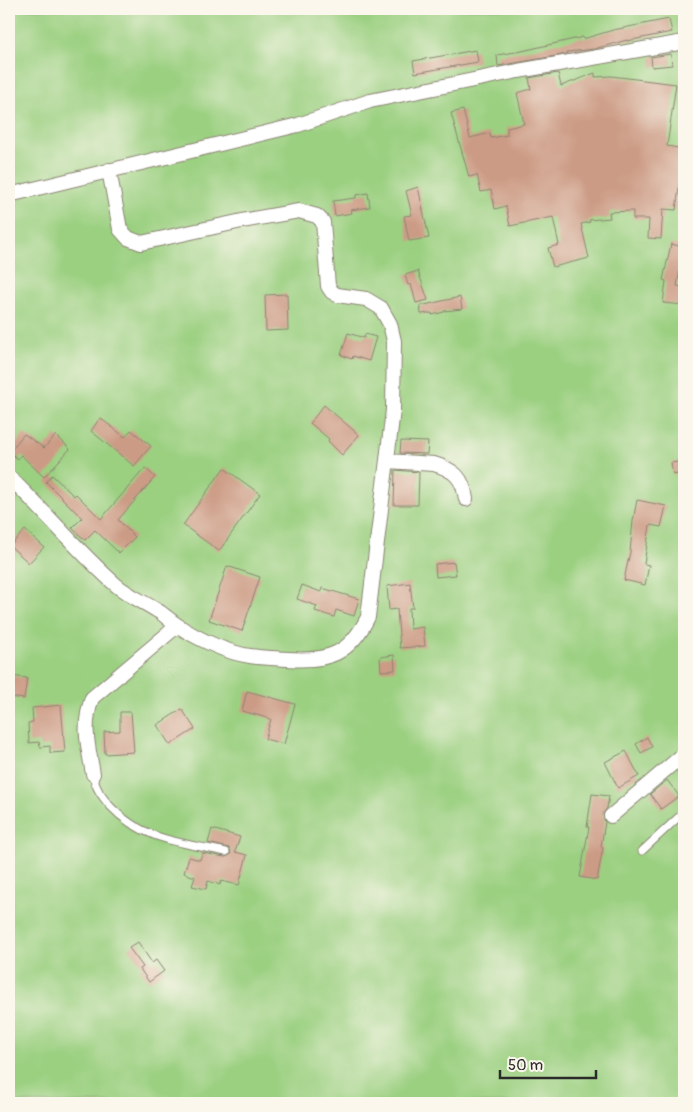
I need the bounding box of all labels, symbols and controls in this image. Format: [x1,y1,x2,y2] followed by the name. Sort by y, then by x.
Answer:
[500,1047,597,1079] scale bar
[508,1056,543,1075] text: 50 m

